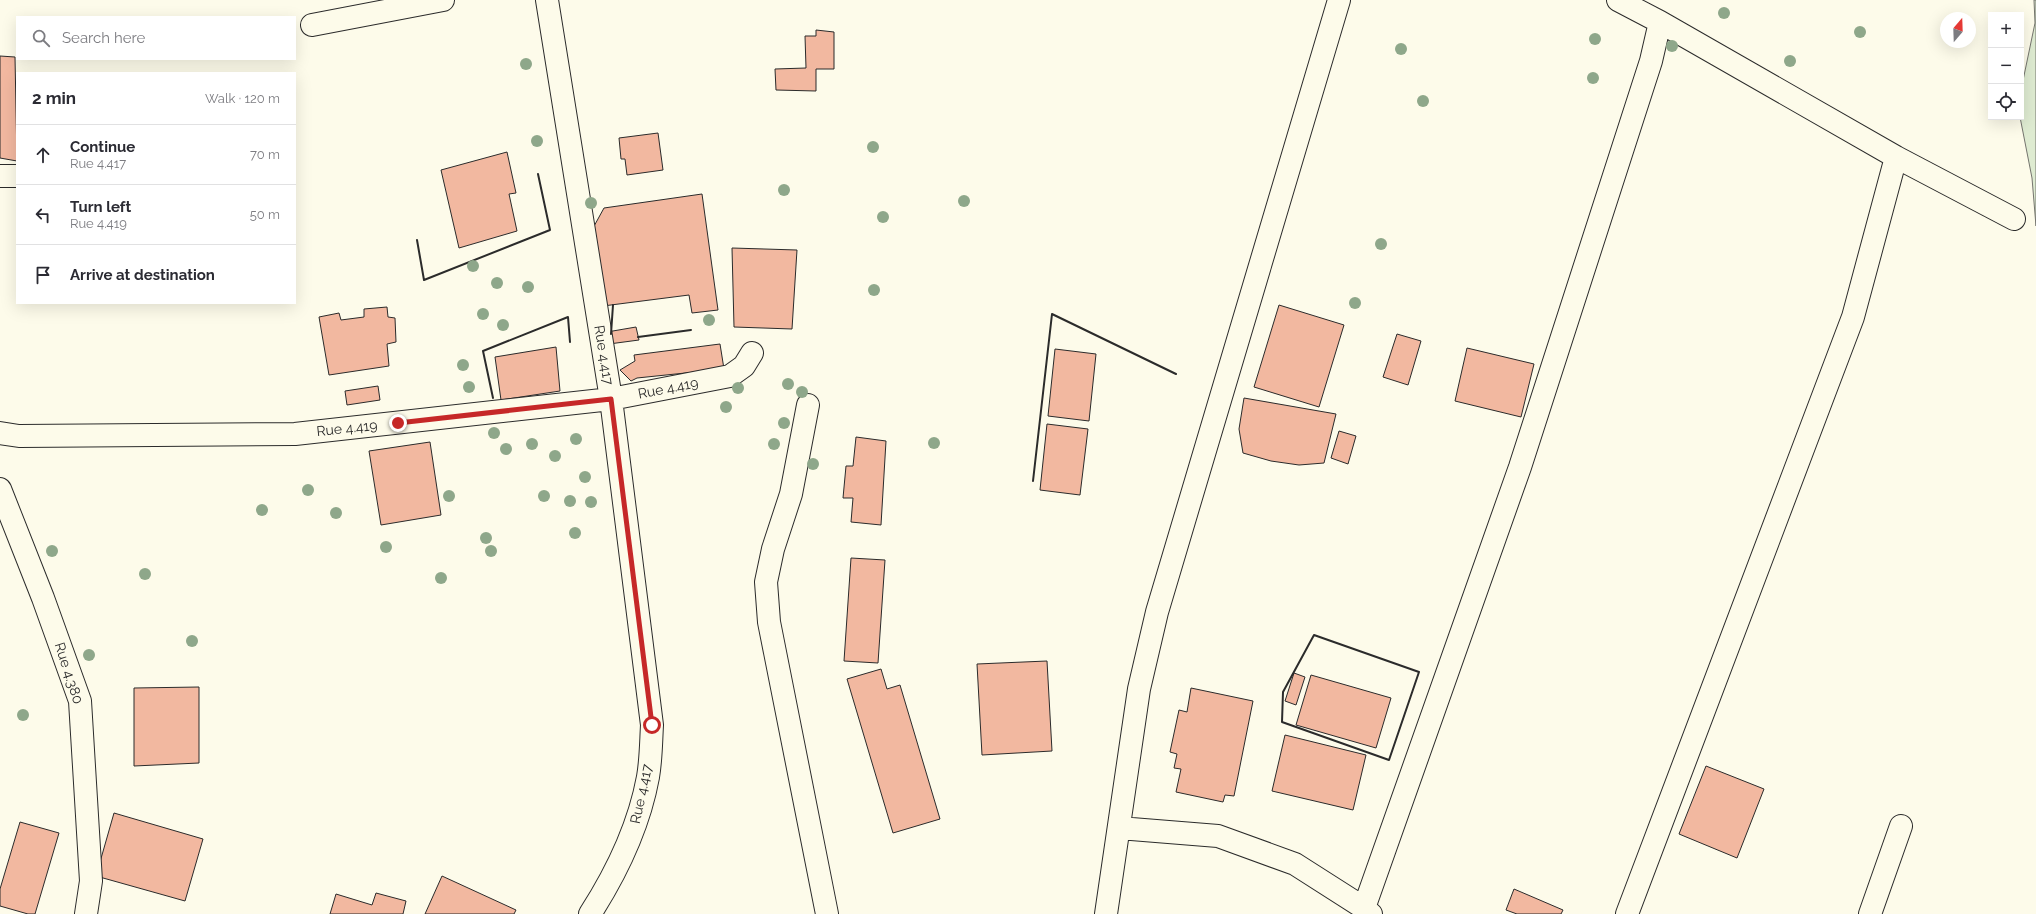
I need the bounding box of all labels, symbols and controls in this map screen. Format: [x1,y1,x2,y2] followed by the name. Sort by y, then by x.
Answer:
[1940,12,1976,48] north arrow
[1988,12,2024,120] map controls
[1988,12,2024,48] button: +
[16,16,296,60] search box
[30,27,52,49] icon: search
[62,29,145,47] text: Search here
[1988,48,2024,84] button: −
[1988,84,2024,120] button: locate
[32,88,76,108] text: 2 min
[205,91,280,106] text: Walk · 120 m
[70,138,135,156] text: Continue
[32,144,54,166] icon: ahead
[250,147,280,162] text: 70 m
[70,156,126,171] text: Rue 4.417
[70,198,131,216] text: Turn left
[32,204,54,226] icon: left
[250,207,280,222] text: 50 m
[70,216,127,231] text: Rue 4.419
[32,264,54,286] icon: arrive
[70,266,215,284] text: Arrive at destination
[591,324,617,387] street label: Rue 4.417
[636,374,700,402] street label: Rue 4.419
[389,414,407,432] route end
[316,417,378,439] street label: Rue 4.419
[52,640,86,706] street label: Rue 4.380
[643,716,661,734] route start
[627,762,655,825] street label: Rue 4.417

